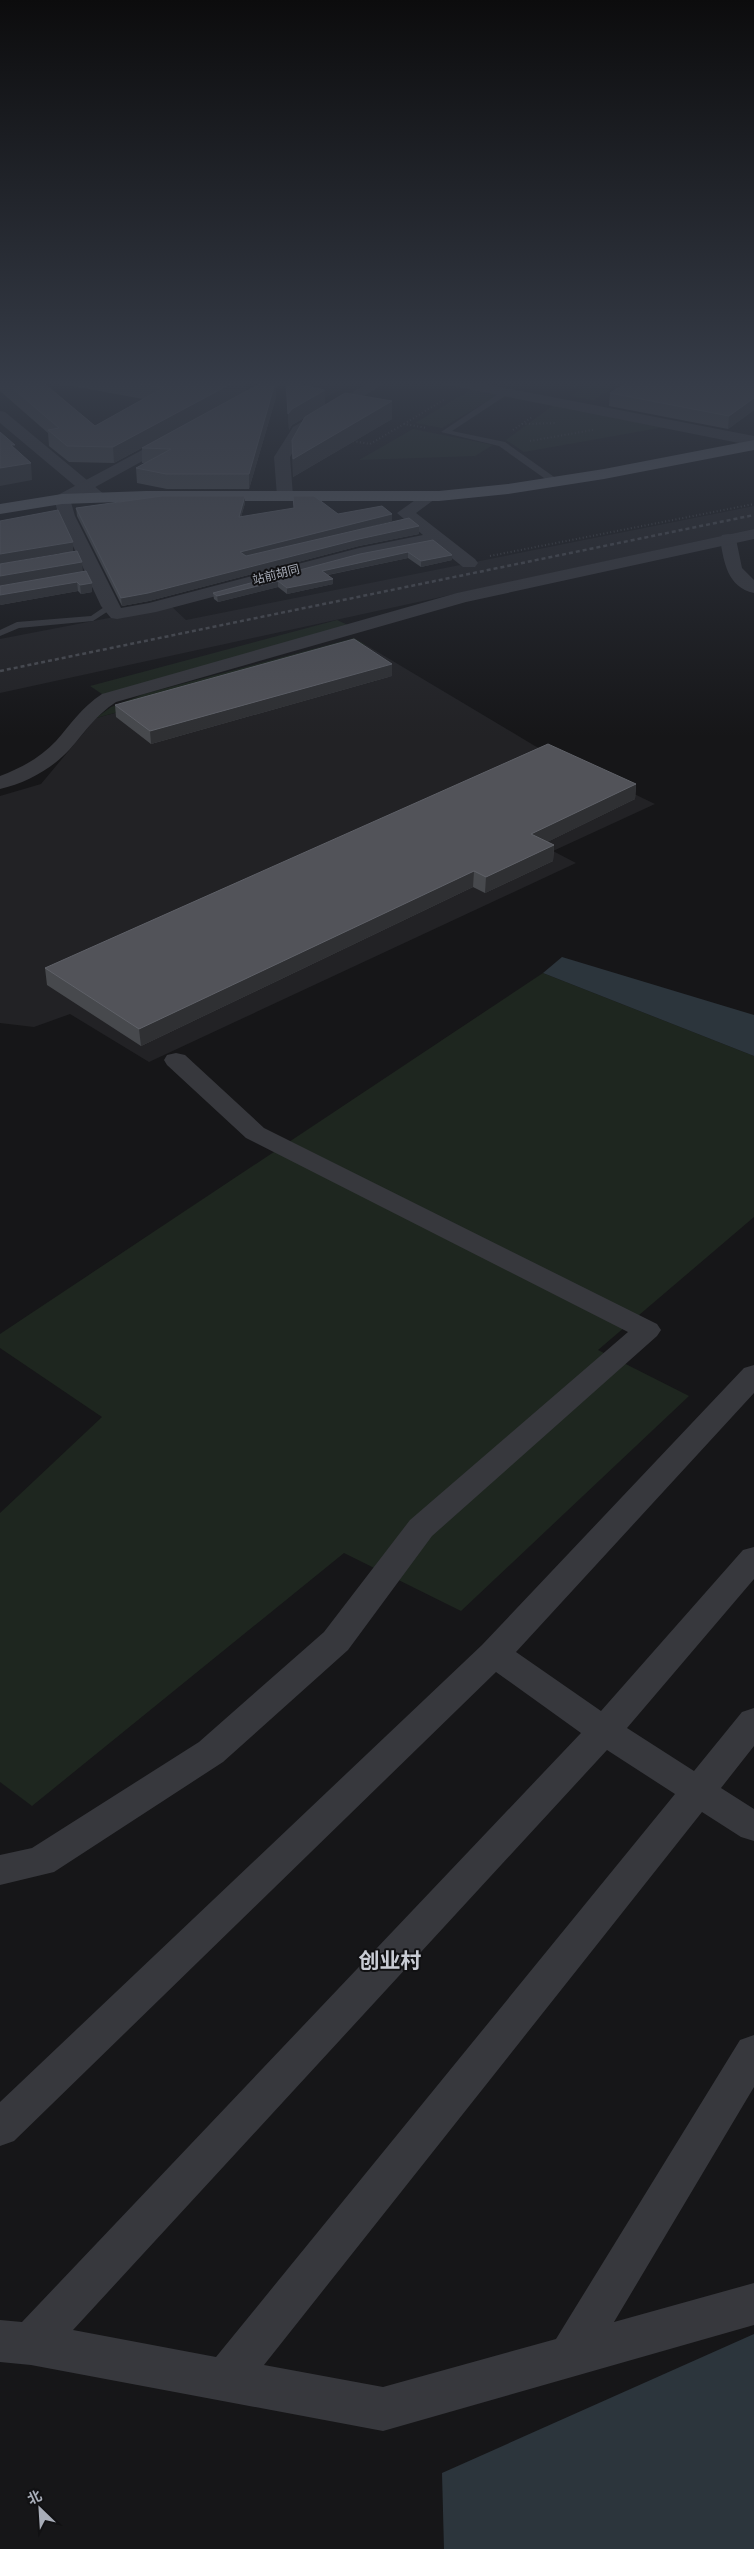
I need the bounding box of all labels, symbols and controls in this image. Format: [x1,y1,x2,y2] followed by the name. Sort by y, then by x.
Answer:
[251,561,301,587] street label: 站前胡同
[359,1947,422,1974] district label: 创业村
[15,2484,65,2534] north arrow
[24,2486,45,2508] text: 北

